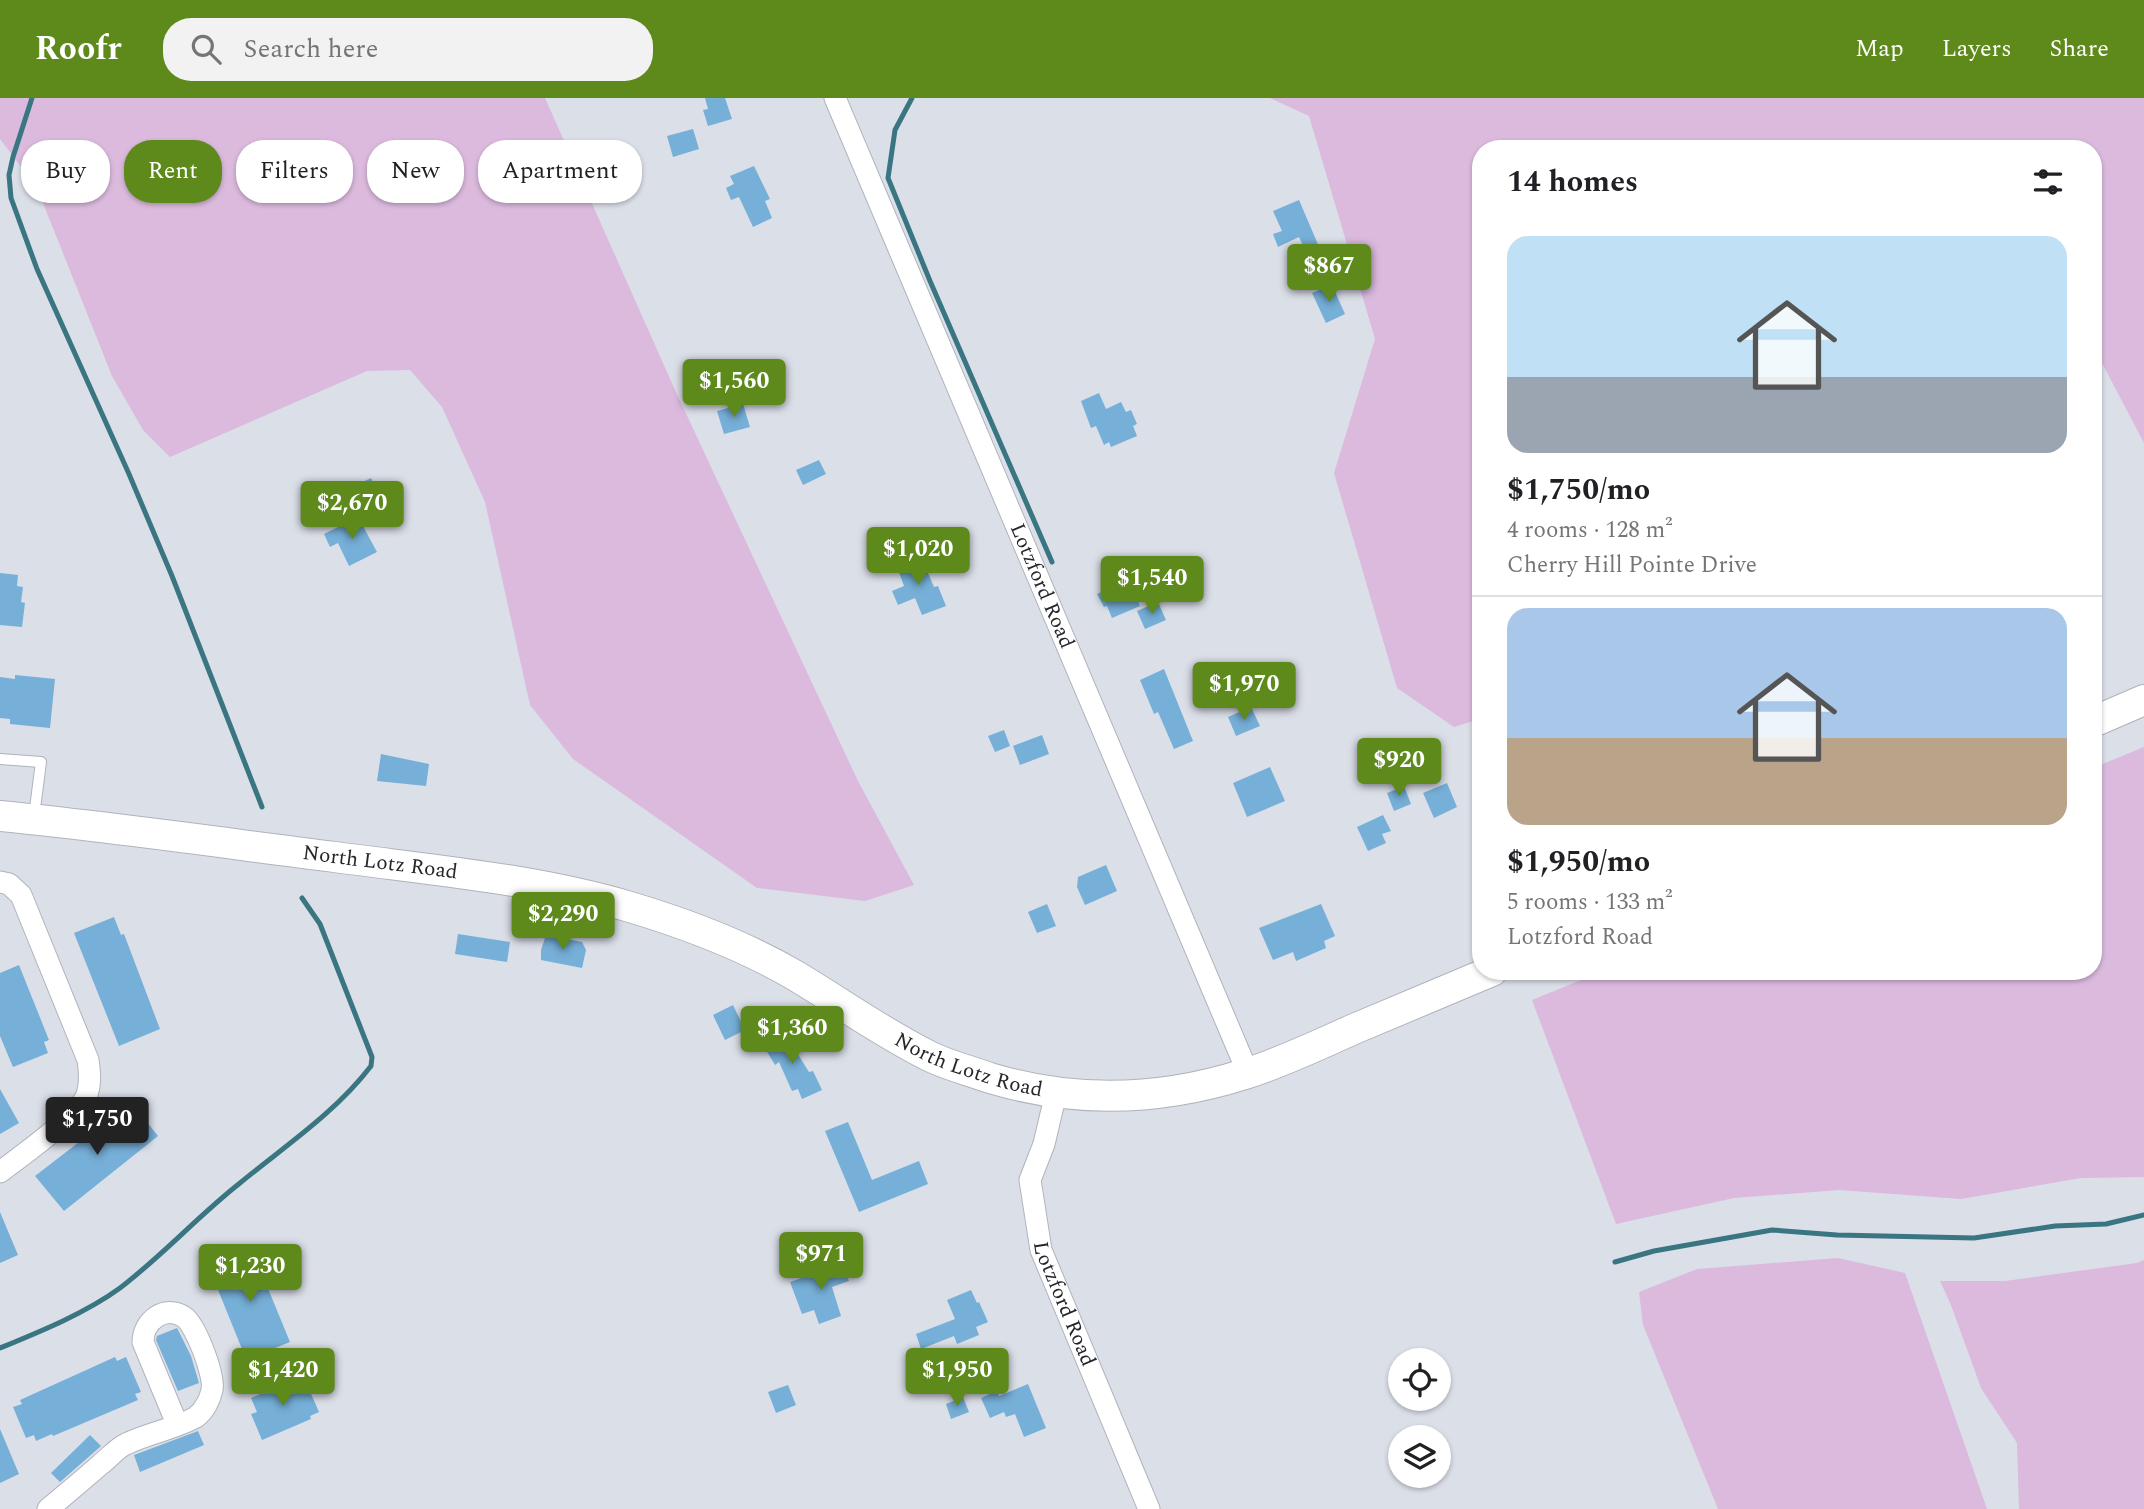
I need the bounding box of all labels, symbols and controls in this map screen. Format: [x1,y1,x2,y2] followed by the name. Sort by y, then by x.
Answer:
[163,18,653,81] search box
[35,24,121,74] text: Roofr
[243,29,378,69] text: Search here
[187,30,225,68] icon: search
[1855,31,1904,67] text: Map
[1942,31,2012,67] text: Layers
[2050,31,2109,67] text: Share
[21,140,110,203] chip: Buy
[124,140,222,203] chip: Rent
[236,140,353,203] chip: Filters
[367,140,464,203] chip: New
[478,140,642,203] chip: Apartment
[1507,159,1638,205] text: 14 homes
[2029,163,2067,201] icon: filters
[1288,244,1370,304] pin: $867
[1303,249,1355,284] text: $867
[1724,282,1850,408] icon: home
[677,360,791,419] pin: $1,560
[699,364,769,399] text: $1,560
[1507,467,1650,513] text: $1,750/mo
[295,482,409,541] pin: $2,670
[317,486,387,521] text: $2,670
[1507,513,1673,548] text: 4 rooms · 128 m²
[1001,518,1082,654] street label: Lotzford Road
[861,528,975,587] pin: $1,020
[883,532,953,567] text: $1,020
[1507,548,1757,583] text: Cherry Hill Pointe Drive
[1095,556,1209,616] pin: $1,540
[1117,561,1187,596] text: $1,540
[1724,654,1850,780] icon: home
[1187,662,1301,722] pin: $1,970
[1209,667,1279,702] text: $1,970
[1358,738,1440,798] pin: $920
[1373,743,1425,778] text: $920
[301,837,460,889] street label: North Lotz Road
[1507,839,1650,885] text: $1,950/mo
[1507,885,1673,920] text: 5 rooms · 133 m²
[506,892,620,952] pin: $2,290
[528,897,598,932] text: $2,290
[1507,920,1653,955] text: Lotzford Road
[735,1006,849,1066] pin: $1,360
[757,1011,827,1046] text: $1,360
[888,1024,1045,1106] street label: North Lotz Road
[40,1098,154,1157] pin: $1,750
[62,1102,132,1137] text: $1,750
[780,1232,862,1292] pin: $971
[795,1237,847,1272] text: $971
[1024,1239,1104,1371] street label: Lotzford Road
[193,1244,307,1304] pin: $1,230
[215,1249,285,1284] text: $1,230
[226,1348,340,1408] pin: $1,420
[900,1348,1014,1408] pin: $1,950
[1388,1348,1451,1488] map controls
[1388,1348,1451,1411] button: locate
[248,1353,318,1388] text: $1,420
[922,1353,992,1388] text: $1,950
[1388,1425,1451,1488] button: layers

